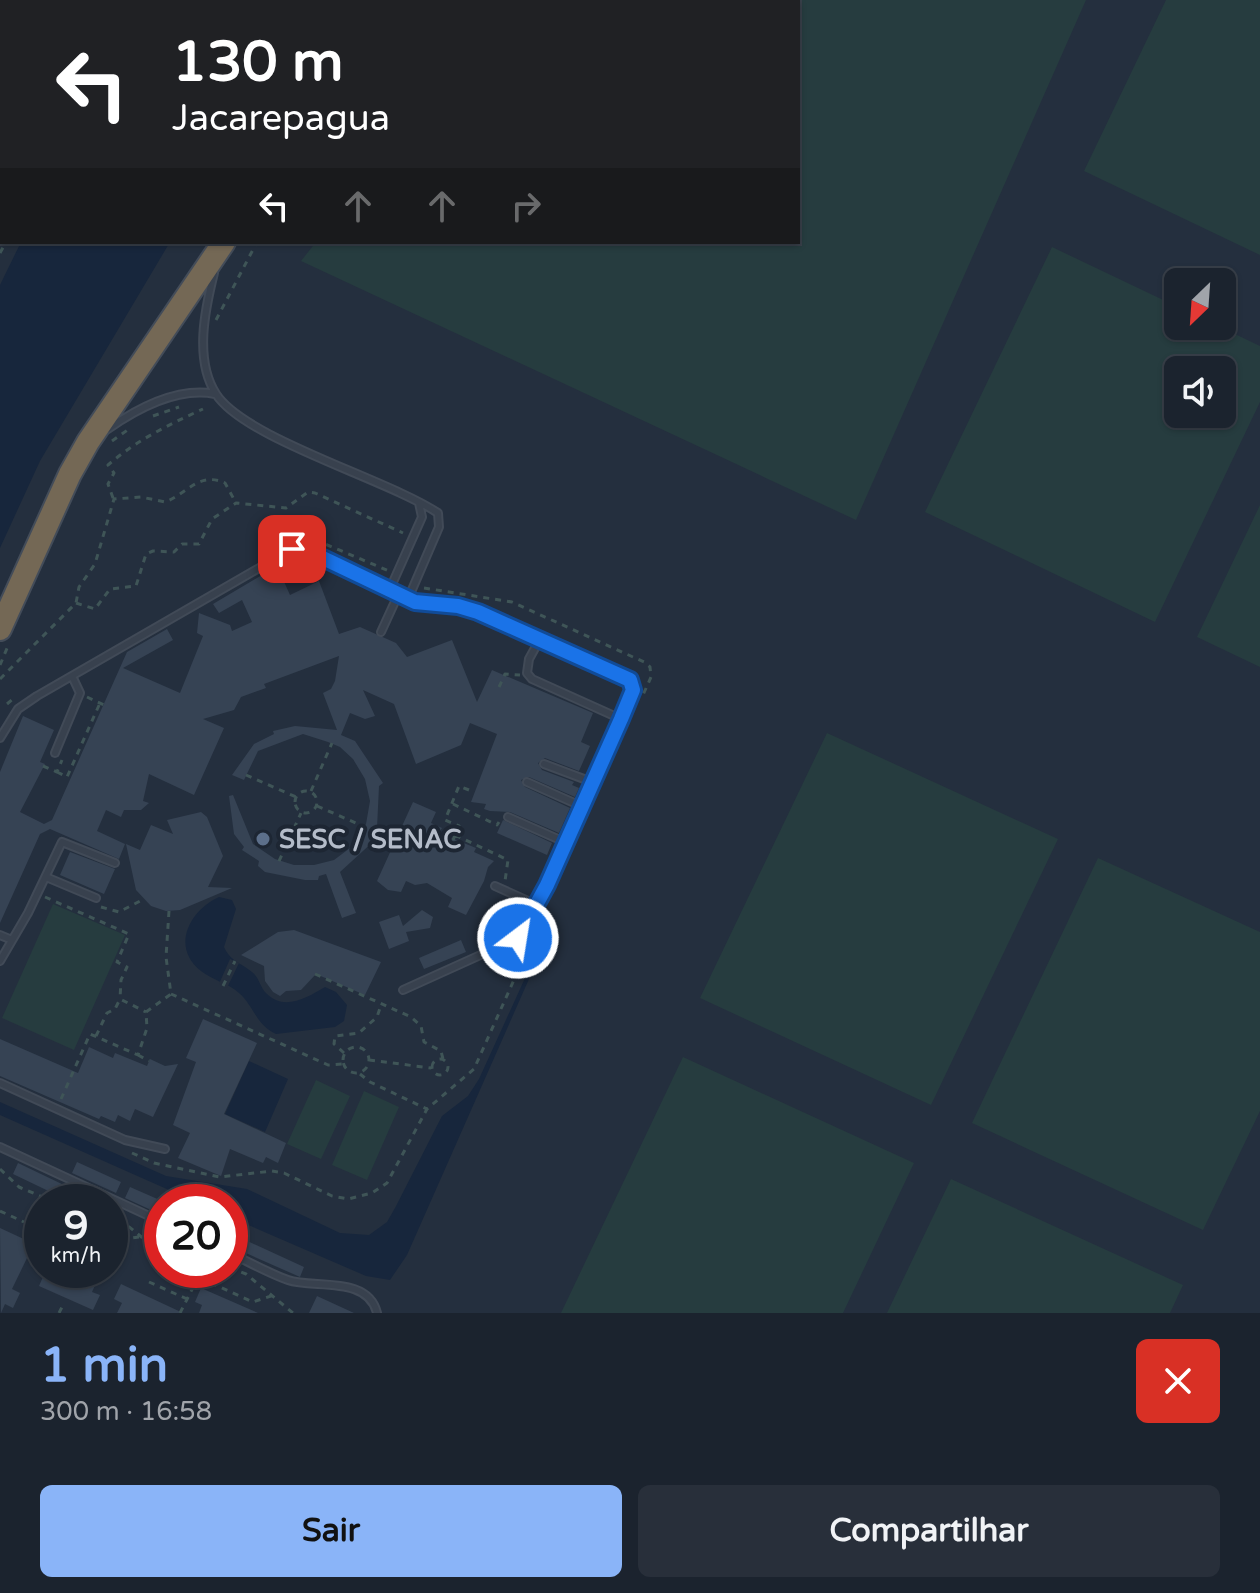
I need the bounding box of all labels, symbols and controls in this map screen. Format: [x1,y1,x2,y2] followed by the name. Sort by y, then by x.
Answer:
[172,29,343,96] text: 130 m
[40,32,144,136] icon: left
[172,97,390,140] text: Jacarepagua
[252,184,296,228] icon: left
[336,184,380,228] icon: ahead
[420,184,464,228] icon: ahead
[504,184,548,228] icon: right
[1164,268,1236,340] north arrow
[1164,268,1236,428] map controls
[1164,356,1236,428] button: sound
[258,515,326,583] pin
[270,527,314,571] icon: arrive
[279,824,461,855] place label: SESC / SENAC
[254,830,272,848] marker: SESC / SENAC
[476,896,560,980] position arrow
[144,1184,248,1288] speed limit sign: 20
[63,1202,89,1250] text: 9
[51,1244,101,1268] text: km/h
[40,1337,168,1395] text: 1 min
[1136,1339,1220,1423] button: close
[40,1396,212,1427] text: 300 m · 16:58
[40,1485,622,1577] button: Sair
[638,1485,1220,1577] button: Compartilhar

